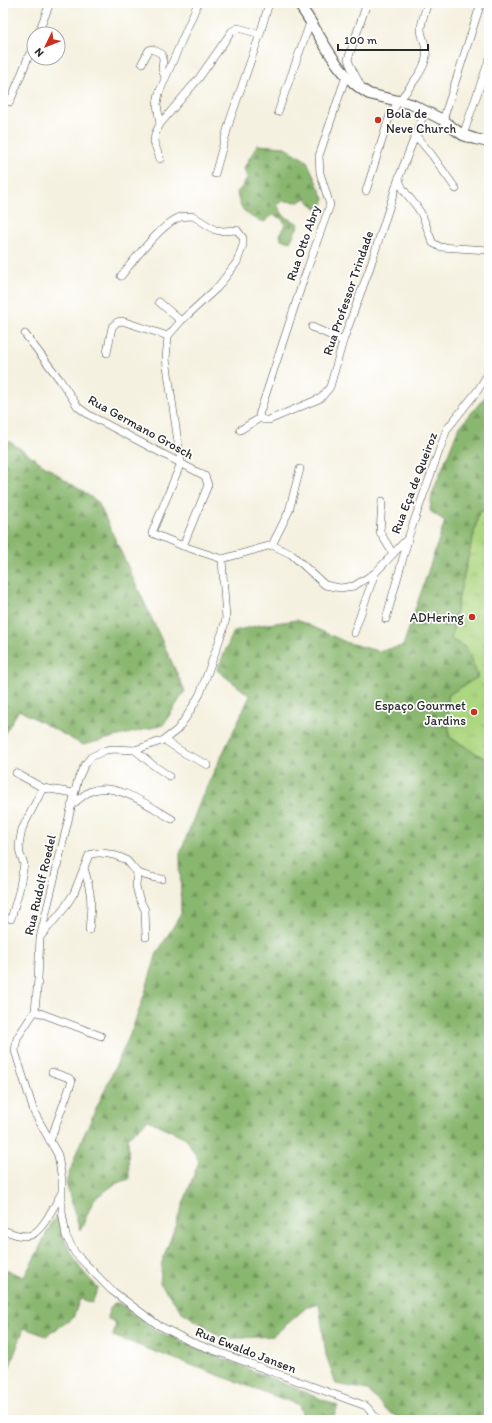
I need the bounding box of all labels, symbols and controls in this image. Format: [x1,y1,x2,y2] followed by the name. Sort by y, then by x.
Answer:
[26,26,66,66] north arrow
[338,26,428,52] scale bar
[344,33,377,47] text: 100 m
[32,45,46,60] text: N
[386,106,457,136] place label: Bola de Neve Church
[373,115,383,125] marker: Bola de Neve Church
[283,203,323,283] street label: Rua Otto Abry
[320,229,376,357] street label: Rua Professor Trindade
[86,392,196,462] street label: Rua Germano Grosch
[388,430,440,536] street label: Rua Eça de Queiroz
[410,610,464,625] place label: ADHering
[467,612,477,622] marker: ADHering
[375,698,466,728] place label: Espaço Gourmet Jardins
[469,707,479,717] marker: Espaço Gourmet Jardins
[21,833,59,937] street label: Rua Rudolf Roedel
[193,1324,299,1376] street label: Rua Ewaldo Jansen

